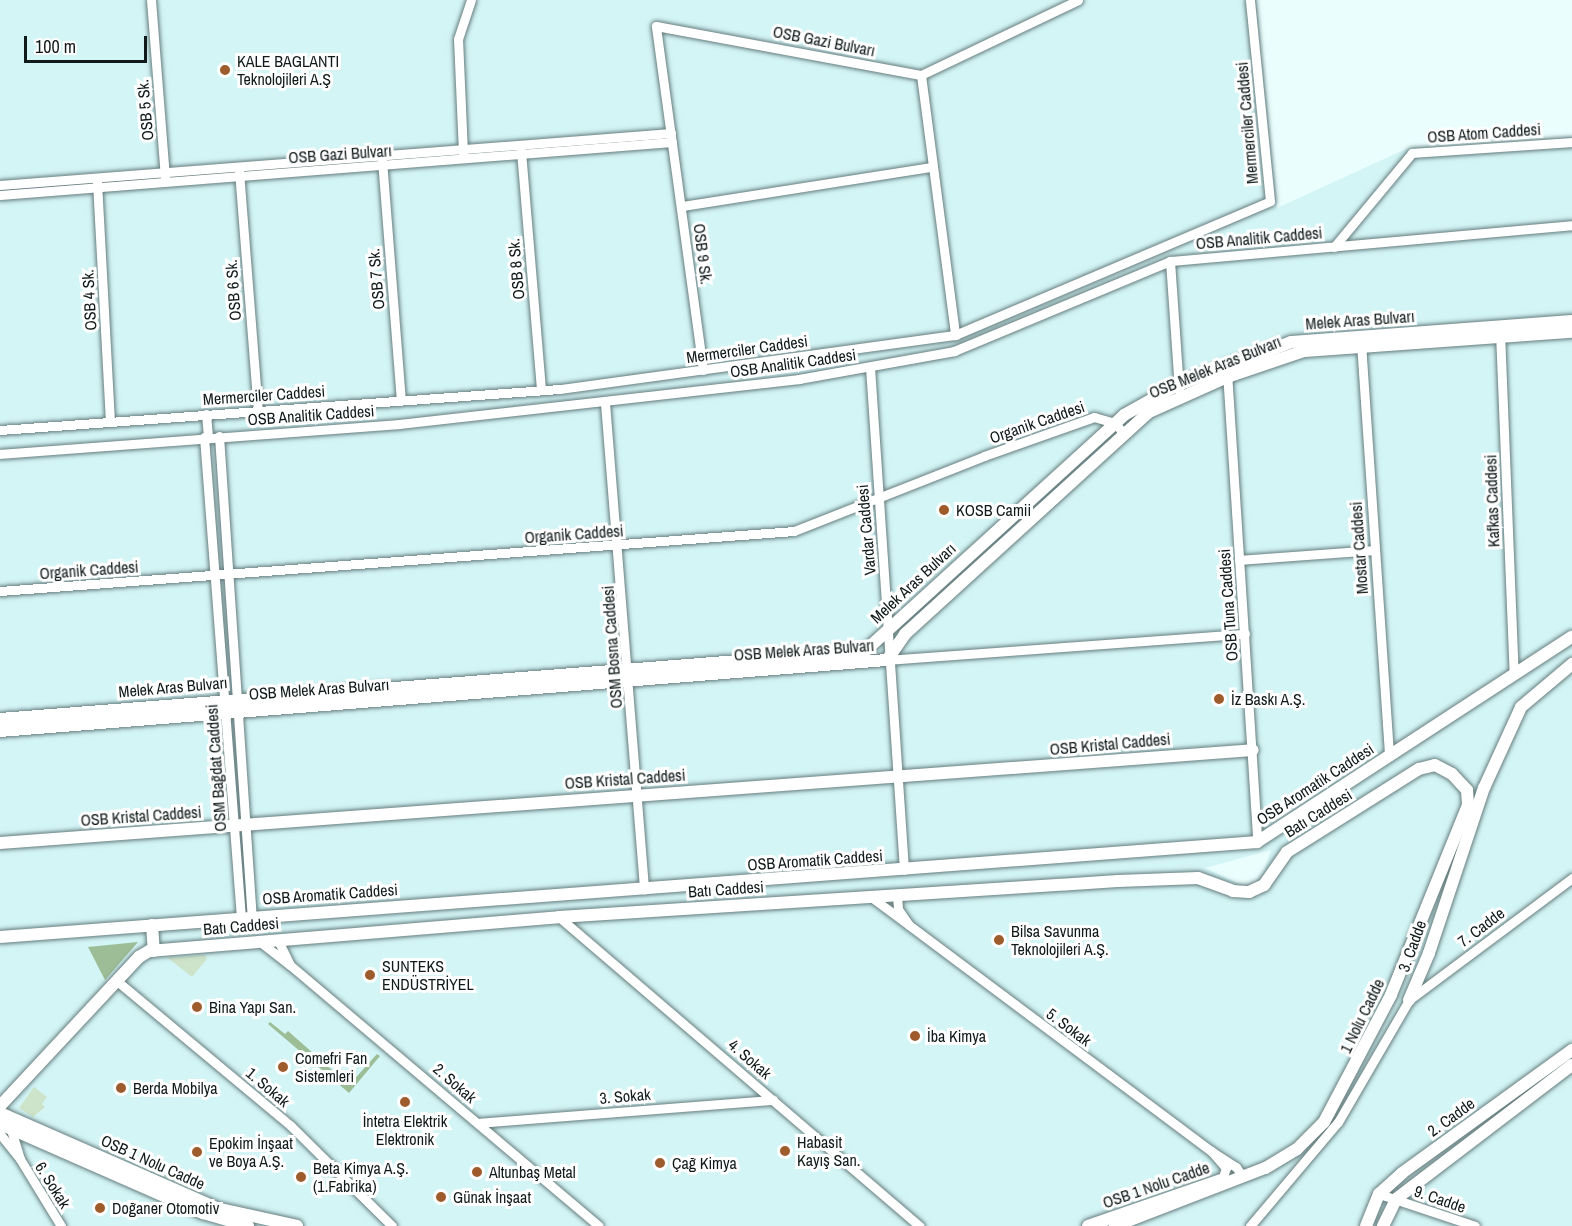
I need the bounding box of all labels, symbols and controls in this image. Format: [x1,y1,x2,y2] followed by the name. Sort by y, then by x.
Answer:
[771,22,877,60] street label: OSB Gazi Bulvarı
[27,24,150,62] scale bar
[35,34,76,59] text: 100 m
[237,51,339,89] place label: KALE BAGLANTI Teknolojileri A.Ş
[1232,61,1262,185] street label: Mermerciler Caddesi
[218,63,232,77] marker: KALE BAGLANTI Teknolojileri A.Ş
[133,79,157,141] street label: OSB 5 Sk.
[1426,119,1542,147] street label: OSB Atom Caddesi
[288,141,392,167] street label: OSB Gazi Bulvarı
[690,222,716,286] street label: OSB 9 Sk.
[1195,223,1323,253] street label: OSB Analitik Caddesi
[504,238,528,300] street label: OSB 8 Sk.
[364,248,388,310] street label: OSB 7 Sk.
[221,259,245,321] street label: OSB 6 Sk.
[78,269,100,331] street label: OSB 4 Sk.
[1304,307,1416,333] street label: Melek Aras Bulvarı
[685,331,809,367] street label: Mermerciler Caddesi
[1146,332,1284,402] street label: OSB Melek Aras Bulvarı
[728,345,858,381] street label: OSB Analitik Caddesi
[202,381,326,409] street label: Mermerciler Caddesi
[987,397,1087,447] street label: Organik Caddesi
[247,401,375,429] street label: OSB Analitik Caddesi
[1481,454,1503,548] street label: Kafkas Caddesi
[852,484,880,576] street label: Vardar Caddesi
[956,500,1031,520] place label: KOSB Camii
[1346,501,1372,595] street label: Mostar Caddesi
[937,503,951,517] marker: KOSB Camii
[524,521,624,547] street label: Organik Caddesi
[866,538,960,628] street label: Melek Aras Bulvarı
[1214,548,1242,662] street label: OSB Tuna Caddesi
[39,557,139,583] street label: Organik Caddesi
[598,585,626,709] street label: OSM Bosna Caddesi
[733,635,875,665] street label: OSB Melek Aras Bulvarı
[117,673,229,701] street label: Melek Aras Bulvarı
[248,674,390,704] street label: OSB Melek Aras Bulvarı
[1231,689,1306,709] place label: İz Baskı A.Ş.
[1212,692,1226,706] marker: İz Baskı A.Ş.
[202,704,230,832] street label: OSM Bağdat Caddesi
[1049,729,1171,759] street label: OSB Kristal Caddesi
[1253,739,1377,829] street label: OSB Aromatik Caddesi
[564,765,686,793] street label: OSB Kristal Caddesi
[1281,785,1355,841] street label: Batı Caddesi
[80,802,202,830] street label: OSB Kristal Caddesi
[746,846,884,874] street label: OSB Aromatik Caddesi
[687,877,765,901] street label: Batı Caddesi
[261,880,399,908] street label: OSB Aromatik Caddesi
[1454,903,1508,951] street label: 7. Cadde
[202,913,280,939] street label: Batı Caddesi
[1394,918,1430,974] street label: 3. Cadde
[1011,921,1109,959] place label: Bilsa Savunma Teknolojileri A.Ş.
[992,933,1006,947] marker: Bilsa Savunma Teknolojileri A.Ş.
[382,956,474,994] place label: SUNTEKS ENDÜSTRİYEL
[363,968,377,982] marker: SUNTEKS ENDÜSTRİYEL
[1336,976,1388,1056] street label: 1 Nolu Cadde
[209,997,296,1017] place label: Bina Yapı San.
[190,1000,204,1014] marker: Bina Yapı San.
[1043,1004,1095,1050] street label: 5. Sokak
[927,1026,986,1046] place label: İba Kimya
[908,1029,922,1043] marker: İba Kimya
[724,1035,776,1083] street label: 4. Sokak
[295,1048,367,1086] place label: Comefri Fan Sistemleri
[429,1059,481,1107] street label: 2. Sokak
[276,1060,290,1074] marker: Comefri Fan Sistemleri
[242,1063,294,1111] street label: 1. Sokak
[133,1078,218,1098] place label: Berda Mobilya
[114,1081,128,1095] marker: Berda Mobilya
[599,1084,651,1108] street label: 3. Sokak
[1424,1094,1478,1140] street label: 2. Cadde
[398,1095,412,1109] marker: İntetra Elektrik Elektronik
[363,1111,447,1149] place label: İntetra Elektrik Elektronik
[98,1131,208,1193] street label: OSB 1 Nolu Cadde
[797,1132,860,1170] place label: Habasit Kayış San.
[209,1133,293,1171] place label: Epokim İnşaat ve Boya A.Ş.
[778,1144,792,1158] marker: Habasit Kayış San.
[190,1145,204,1159] marker: Epokim İnşaat ve Boya A.Ş.
[672,1153,737,1173] place label: Çağ Kimya
[653,1156,667,1170] marker: Çağ Kimya
[31,1158,75,1212] street label: 6. Sokak
[313,1158,409,1196] place label: Beta Kimya A.Ş. (1.Fabrika)
[1100,1158,1212,1212] street label: OSB 1 Nolu Cadde
[489,1162,576,1182] place label: Altunbaş Metal
[470,1165,484,1179] marker: Altunbaş Metal
[294,1170,308,1184] marker: Beta Kimya A.Ş. (1.Fabrika)
[1412,1181,1468,1217] street label: 9. Cadde
[453,1187,531,1207] place label: Günak İnşaat
[434,1190,448,1204] marker: Günak İnşaat
[112,1198,219,1218] place label: Doğaner Otomotiv
[93,1201,107,1215] marker: Doğaner Otomotiv

